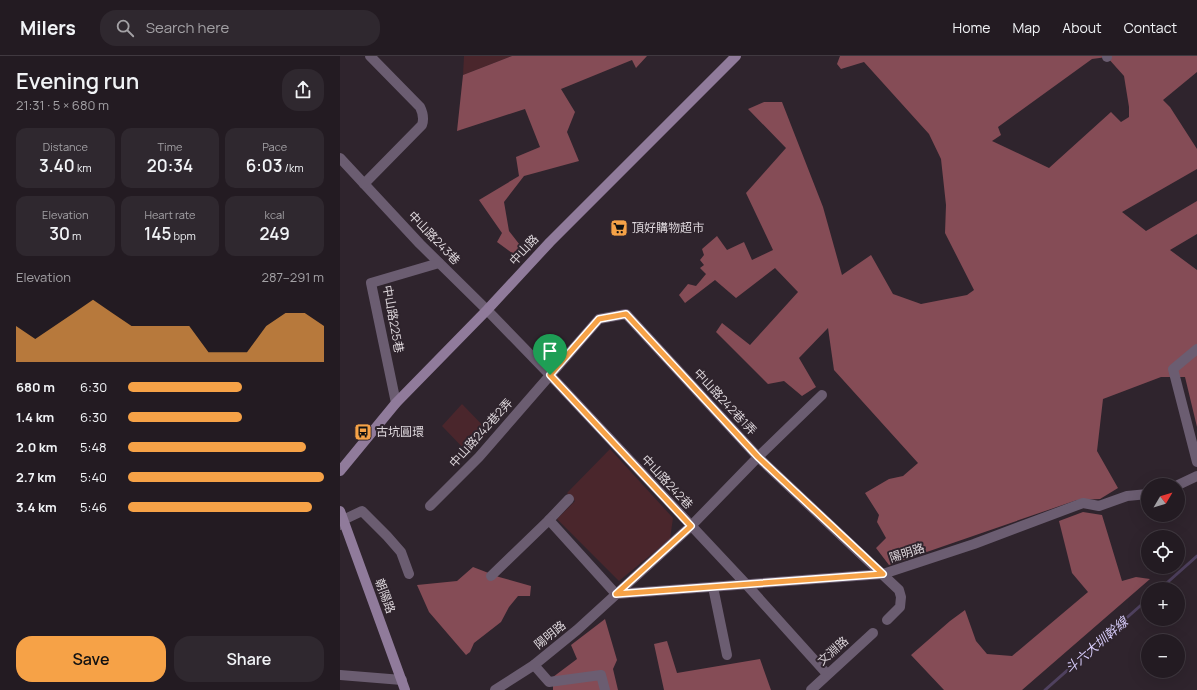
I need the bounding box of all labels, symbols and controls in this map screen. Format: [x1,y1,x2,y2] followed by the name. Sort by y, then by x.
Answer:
[100,10,380,46] search box
[20,15,76,41] text: Milers
[114,17,136,39] icon: search
[146,17,229,38] text: Search here
[953,18,990,37] text: Home
[1012,18,1040,37] text: Map
[1062,18,1102,37] text: About
[1124,18,1177,37] text: Contact
[16,66,139,96] text: Evening run
[282,69,324,111] button: share
[16,96,109,114] text: 21:31 · 5 × 680 m
[43,139,88,154] text: Distance
[158,139,182,154] text: Time
[262,139,287,154] text: Pace
[39,154,75,177] text: 3.40
[147,154,193,177] text: 20:34
[246,154,282,177] text: 6:03
[75,160,92,175] text: km
[282,160,304,175] text: /km
[42,207,89,222] text: Elevation
[144,207,196,222] text: Heart rate
[265,207,285,222] text: kcal
[405,207,464,268] street label: 中山路243巷
[609,218,629,238] supermarket icon: 頂好購物超市
[632,219,704,236] place label: 頂好購物超市
[49,222,70,245] text: 30
[144,222,171,245] text: 145
[260,222,290,245] text: 249
[70,228,81,243] text: m
[171,228,196,243] text: bpm
[505,231,542,269] street label: 中山路
[16,268,71,286] text: Elevation
[262,268,324,286] text: 287–291 m
[379,284,408,354] street label: 中山路225巷
[533,334,567,375] pin
[539,340,561,362] icon: arrive
[690,365,761,439] street label: 中山路242巷1弄
[16,378,55,396] text: 680 m
[80,378,107,396] text: 6:30
[445,395,516,471] street label: 中山路242巷2弄
[16,408,54,426] text: 1.4 km
[80,408,107,426] text: 6:30
[353,422,373,442] bus stop icon: 古坑圓環
[376,423,424,440] place label: 古坑圓環
[16,438,58,456] text: 2.0 km
[80,438,107,456] text: 5:48
[638,451,697,513] street label: 中山路242巷
[16,468,56,486] text: 2.7 km
[80,468,107,486] text: 5:40
[1141,478,1185,522] north arrow
[1141,478,1185,678] map controls
[16,498,57,516] text: 3.4 km
[80,498,107,516] text: 5:46
[1141,530,1185,574] button: locate
[887,539,927,566] street label: 陽明路
[371,576,400,616] street label: 朝陽路
[1141,582,1185,626] button: +
[1061,611,1133,677] water label: 斗六大圳幹線
[530,617,569,653] street label: 陽明路
[814,632,852,669] street label: 文淵路
[1141,634,1185,678] button: −
[16,636,166,682] button: Save
[174,636,324,682] button: Share

